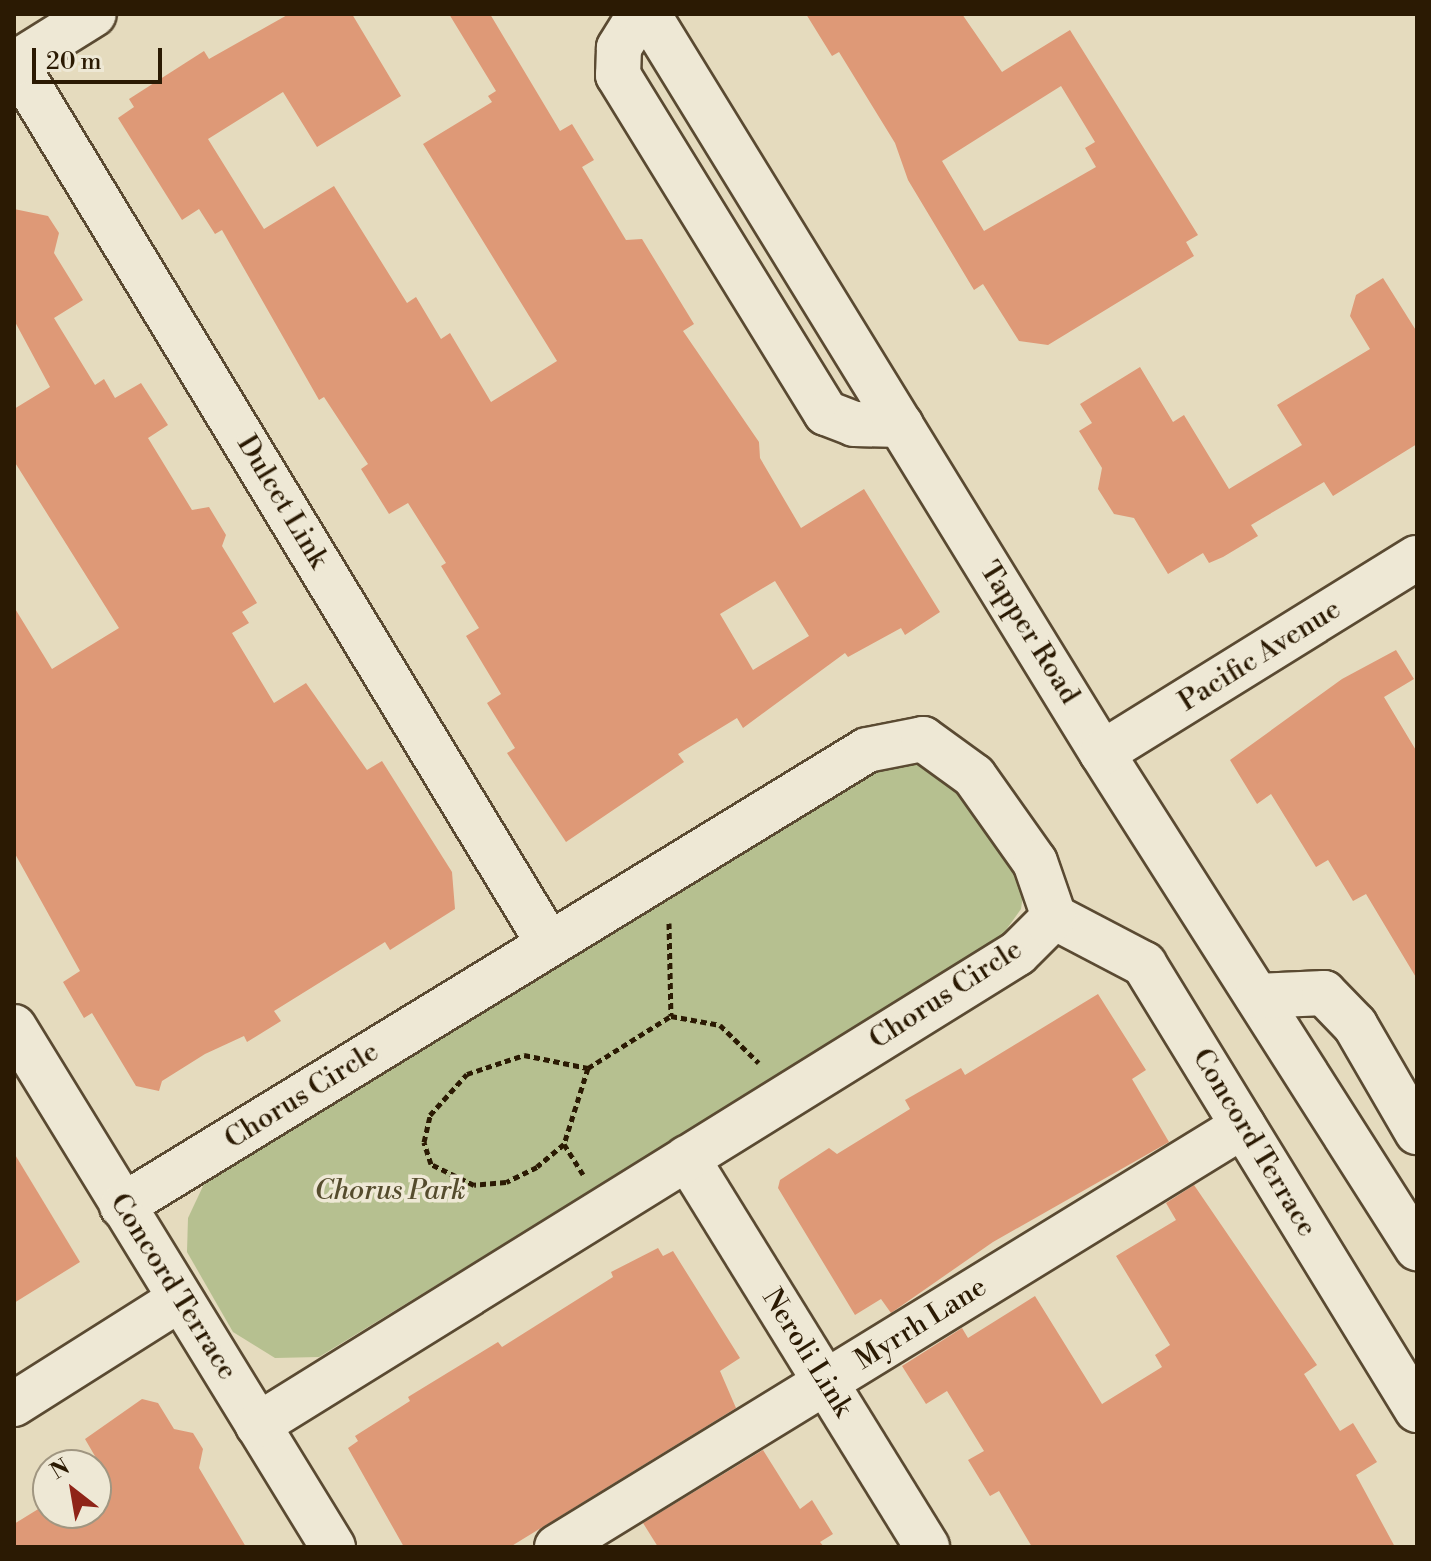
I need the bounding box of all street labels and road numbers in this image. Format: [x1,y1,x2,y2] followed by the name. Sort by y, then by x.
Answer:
[229,429,335,575] street label: Dulcet Link
[972,556,1086,710] street label: Tapper Road
[1173,593,1347,719] street label: Pacific Avenue
[863,933,1029,1057] street label: Chorus Circle
[219,1035,385,1157] street label: Chorus Circle
[1185,1043,1323,1243] street label: Concord Terrace
[102,1188,244,1386] street label: Concord Terrace
[849,1270,993,1378] street label: Myrrh Lane
[754,1283,860,1423] street label: Neroli Link

